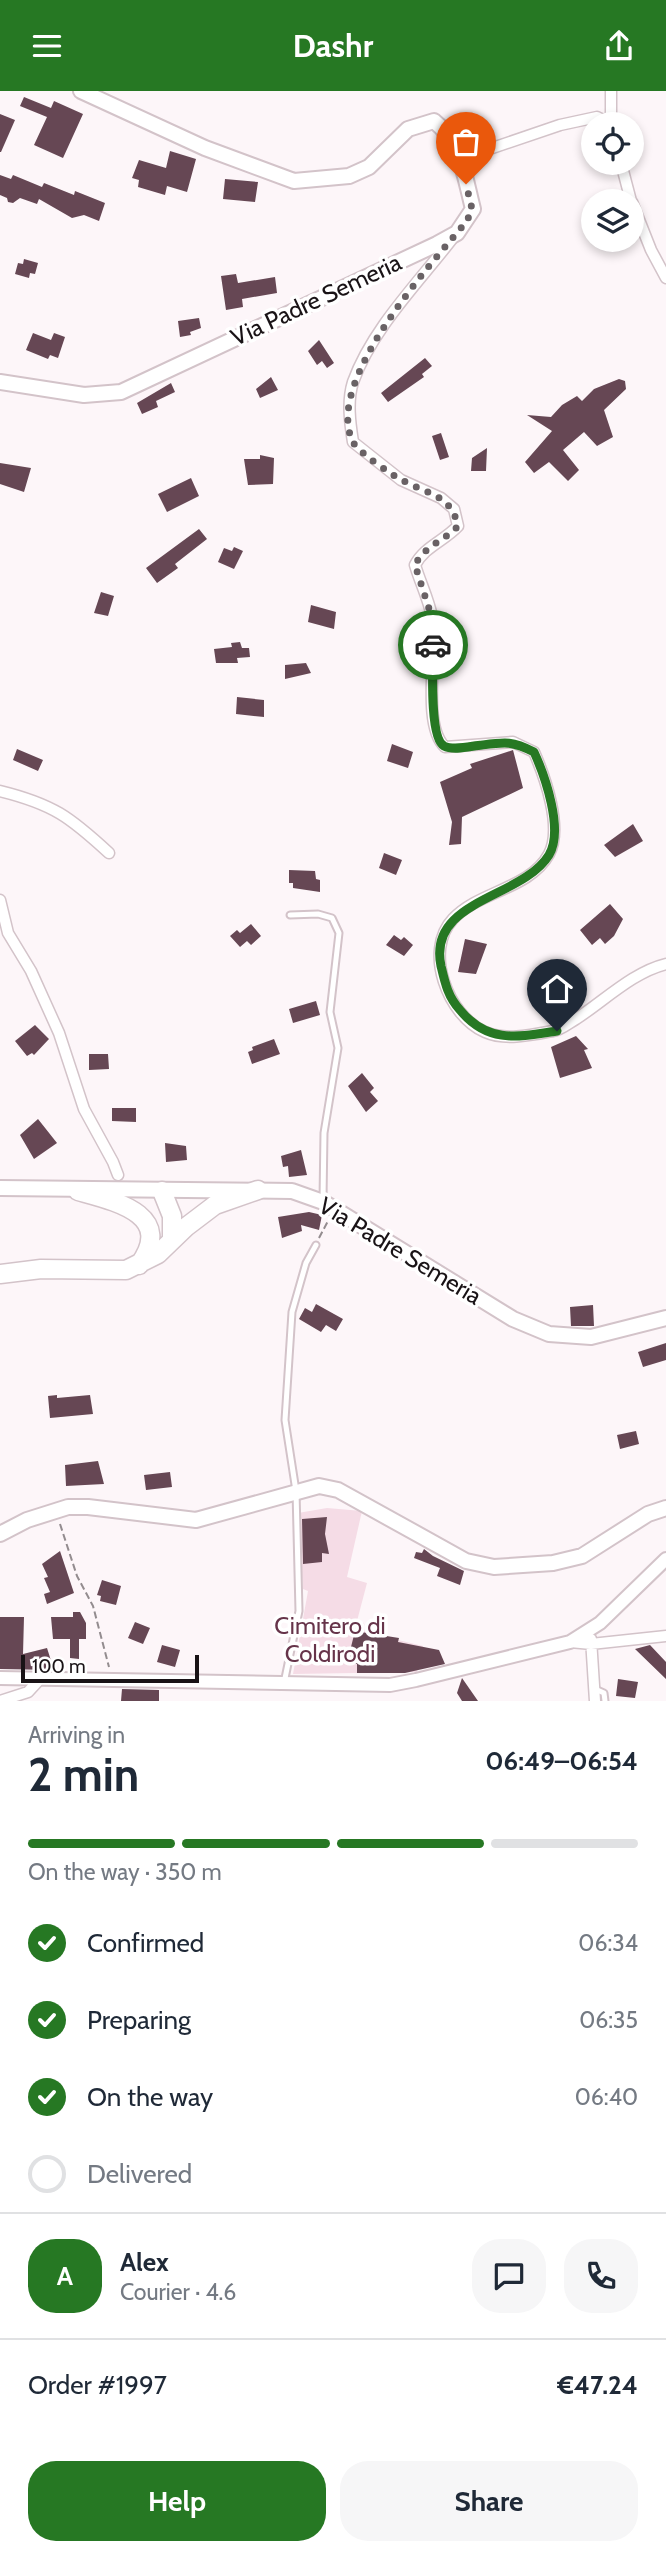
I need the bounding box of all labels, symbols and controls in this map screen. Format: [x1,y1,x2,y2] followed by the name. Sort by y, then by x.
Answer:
[293,26,373,65] text: Dashr
[28,27,66,65] icon: menu
[600,27,638,65] icon: share
[436,112,496,184] pin
[581,112,644,252] map controls
[581,112,644,175] button: locate
[447,123,485,161] icon: bag
[581,189,644,252] button: layers
[226,247,406,352] street label: Via Padre Semeria
[398,610,468,680] courier
[414,626,452,664] icon: car
[527,959,587,1031] pin
[538,970,576,1008] icon: home
[314,1191,487,1311] street label: Via Padre Semeria
[274,1611,386,1668] park label: Cimitero di Coldirodi
[21,1652,200,1684] scale bar
[32,1655,86,1678] text: 100 m
[28,1721,125,1749] text: Arriving in
[485,1745,638,1777] text: 06:49–06:54
[28,1747,139,1803] text: 2 min
[28,1858,222,1886] text: On the way · 350 m
[28,1924,66,1962] icon: check
[87,1927,204,1959] text: Confirmed
[578,1929,638,1957] text: 06:34
[28,2001,66,2039] icon: check
[87,2004,191,2036] text: Preparing
[579,2006,638,2034] text: 06:35
[28,2078,66,2116] icon: check
[87,2081,213,2113] text: On the way
[575,2083,638,2111] text: 06:40
[87,2158,192,2190] text: Delivered
[472,2239,546,2313] button: chat
[564,2239,638,2313] button: phone
[120,2246,169,2278] text: Alex
[57,2260,73,2292] text: A
[120,2278,236,2306] text: Courier · 4.6
[28,2369,167,2401] text: Order #1997
[557,2369,638,2401] text: €47.24
[28,2461,326,2541] button: Help
[340,2461,638,2541] button: Share

